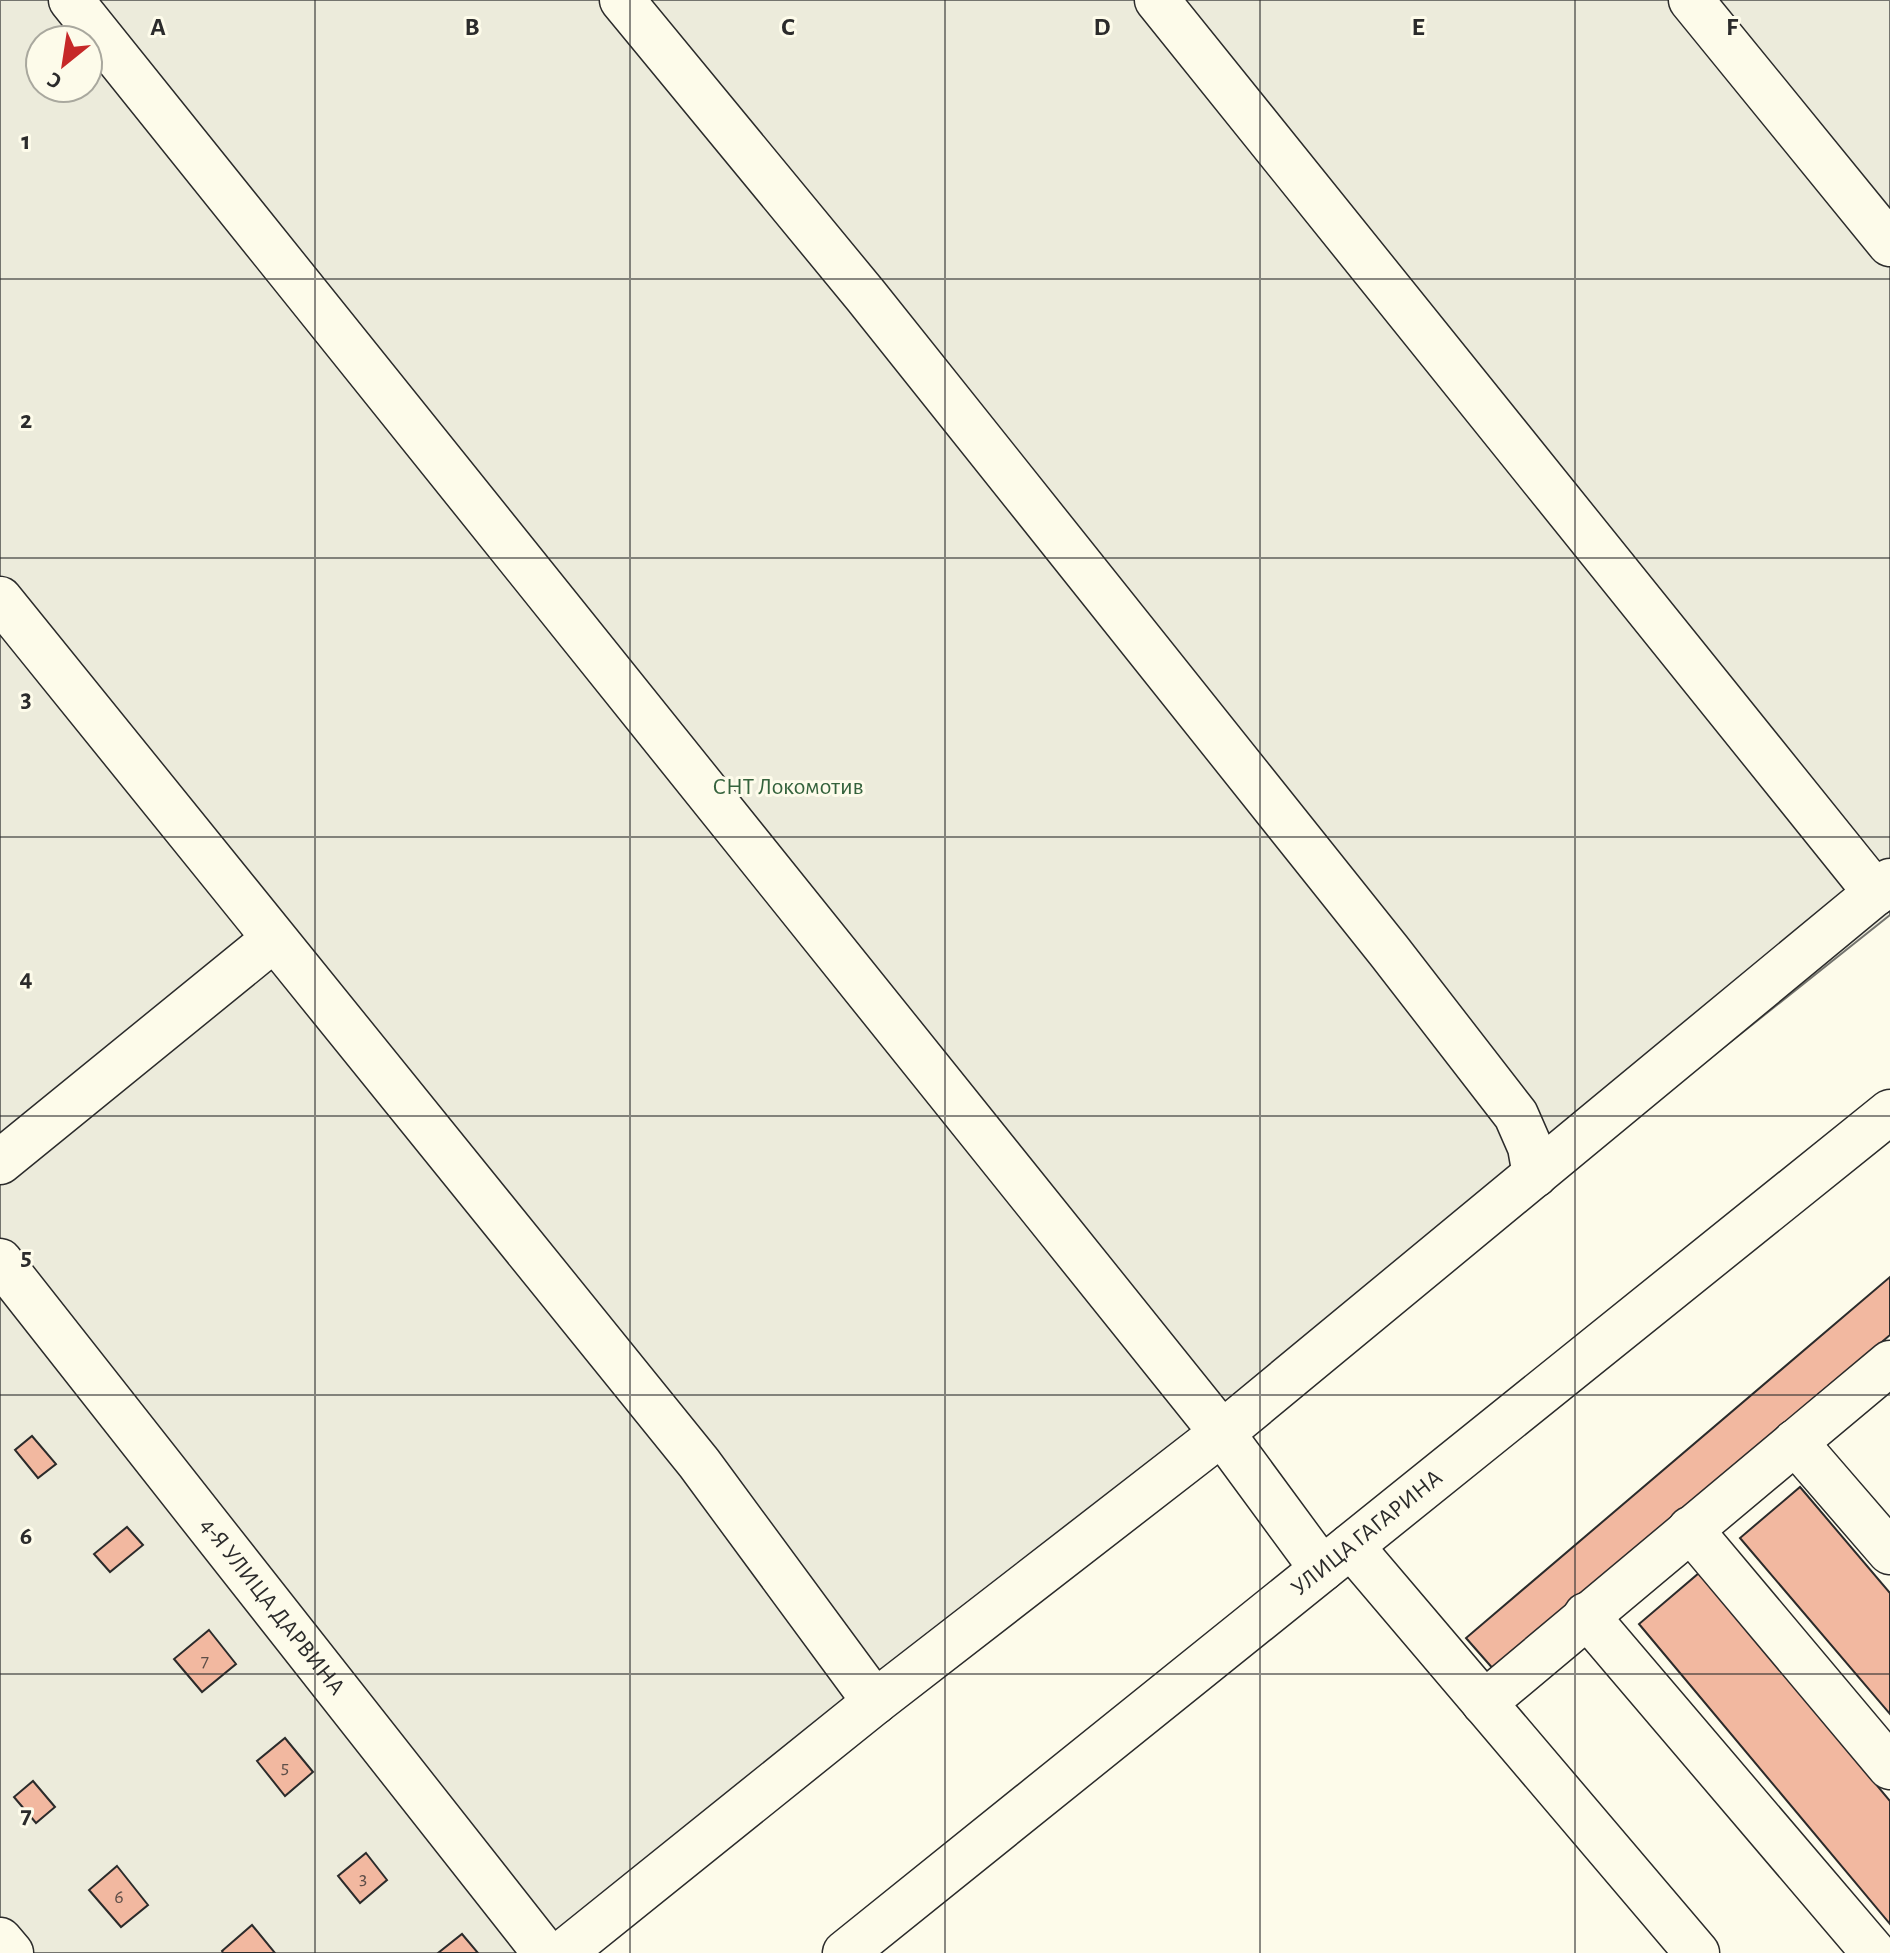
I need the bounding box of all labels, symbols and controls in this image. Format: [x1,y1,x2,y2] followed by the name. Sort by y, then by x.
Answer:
[150,14,166,40] text: A
[464,14,480,40] text: B
[781,14,795,40] text: C
[1093,14,1111,40] text: D
[1411,14,1425,40] text: E
[1726,14,1739,40] text: F
[24,24,104,104] north arrow
[44,68,65,93] text: С
[21,128,31,154] text: 1
[20,407,32,433] text: 2
[20,686,32,712] text: 3
[712,775,864,799] park label: СНТ Локомотив
[19,965,33,991] text: 4
[20,1244,32,1270] text: 5
[1287,1465,1447,1601] street label: УЛИЦА ГАГАРИНА
[195,1514,349,1700] street label: 4-Я УЛИЦА ДАРВИНА
[20,1523,32,1549] text: 6
[201,1651,209,1671] house number: 7
[281,1757,289,1777] house number: 5
[20,1802,32,1828] text: 7
[359,1868,367,1888] house number: 3
[114,1887,124,1907] house number: 6

